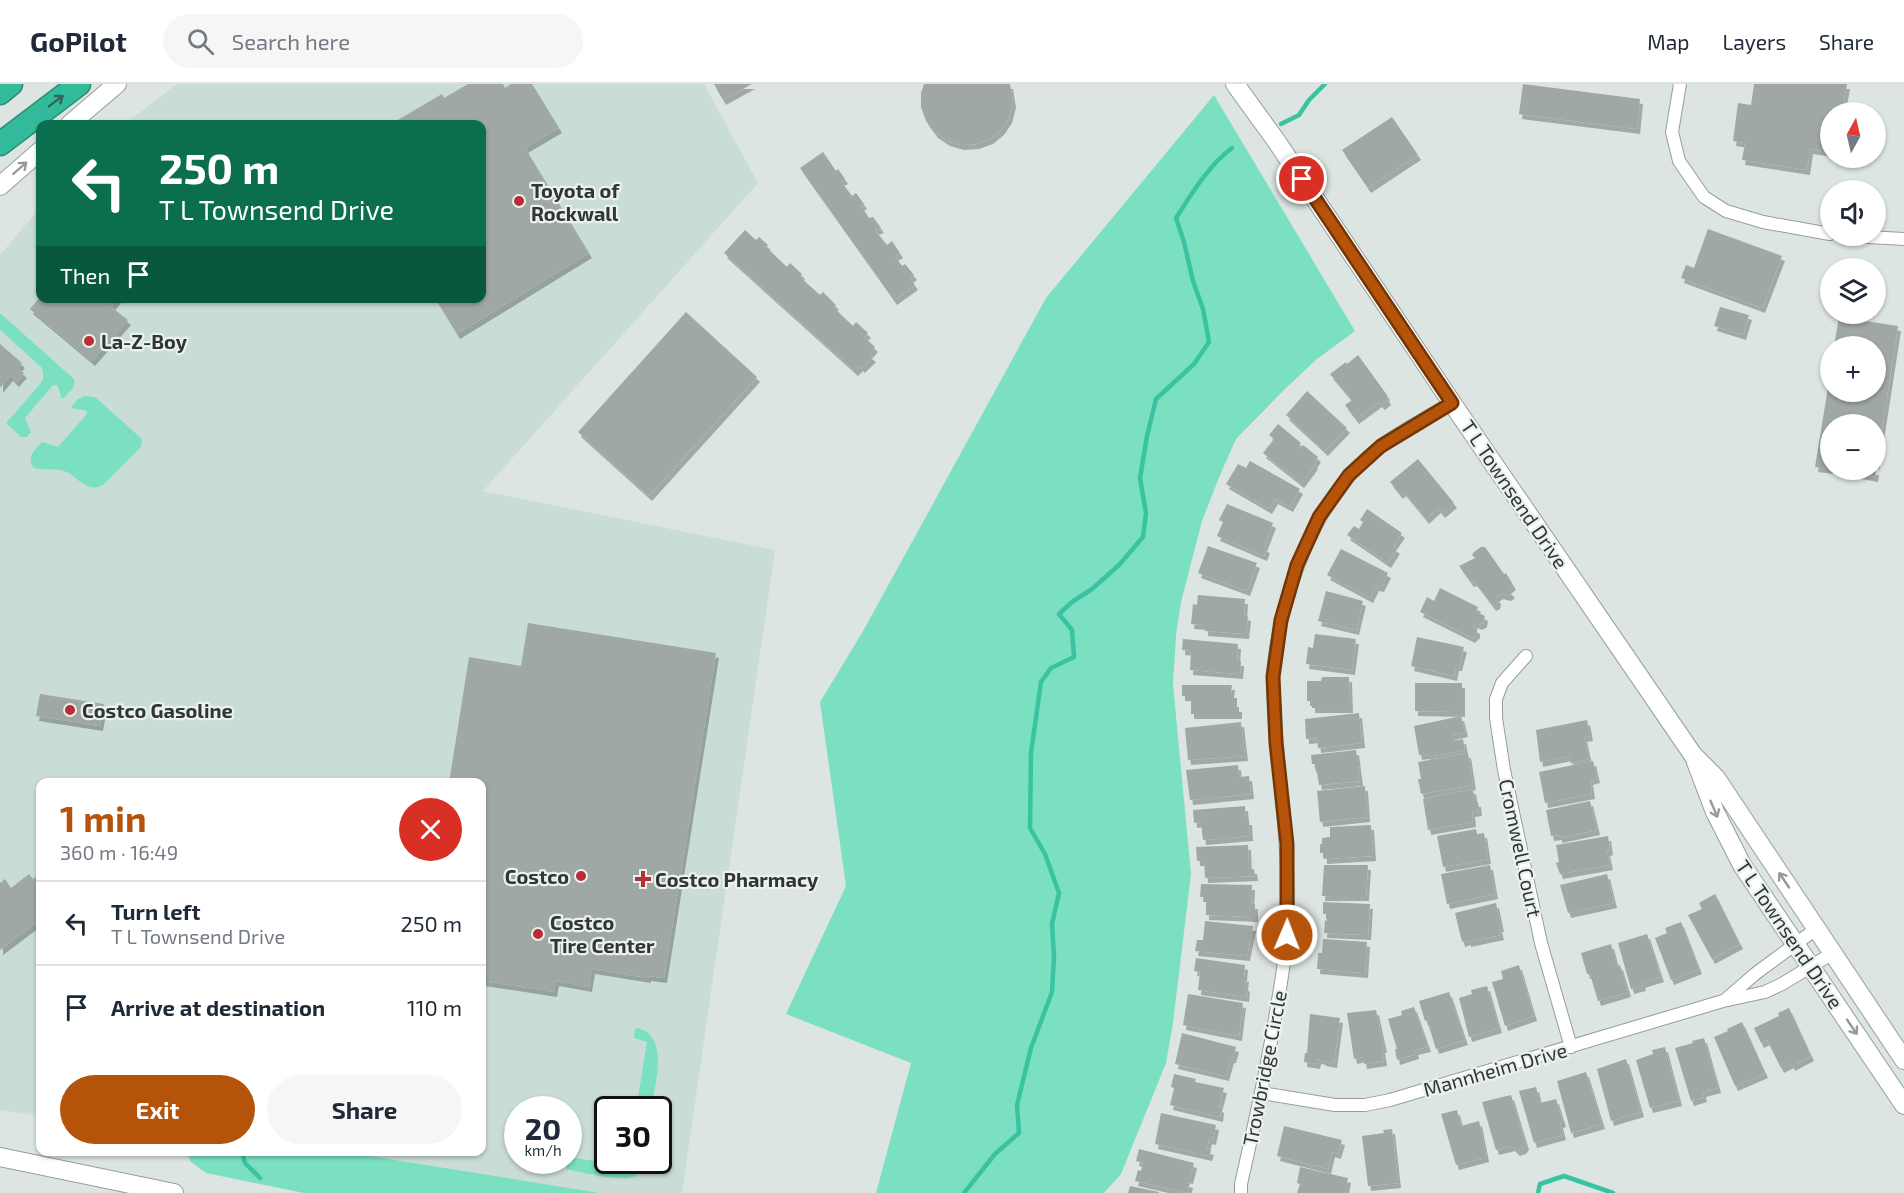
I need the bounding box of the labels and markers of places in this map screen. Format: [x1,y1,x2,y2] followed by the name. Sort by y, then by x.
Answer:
[1276,153,1327,204] pin
[531,178,620,225] place label: Toyota of Rockwall
[512,194,526,208] marker: Toyota of Rockwall
[101,329,188,354] place label: La-Z-Boy
[82,334,96,348] marker: La-Z-Boy
[82,698,233,722] place label: Costco Gasoline
[63,703,77,717] marker: Costco Gasoline
[505,864,569,888] place label: Costco
[655,867,819,892] place label: Costco Pharmacy
[574,869,588,883] marker: Costco
[636,872,650,886] marker: Costco Pharmacy
[550,910,655,957] place label: Costco Tire Center
[531,927,545,941] marker: Costco Tire Center

